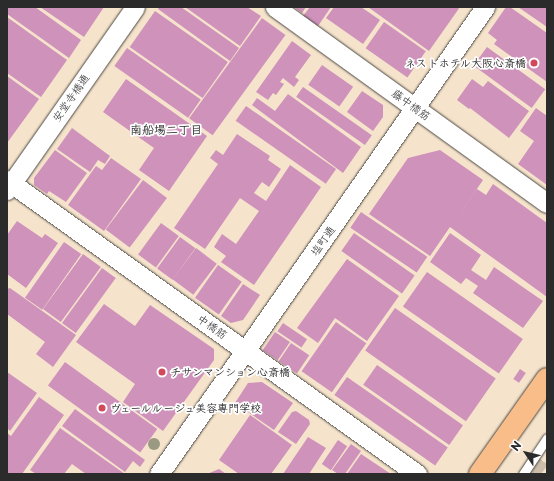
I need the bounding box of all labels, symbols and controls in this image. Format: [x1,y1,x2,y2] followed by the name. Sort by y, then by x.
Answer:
[405,56,526,70] place label: ネストホテル大阪心斎橋
[529,58,539,68] marker: ネストホテル大阪心斎橋
[50,72,92,124] street label: 安堂寺橋通
[389,87,433,123] street label: 藤中橋筋
[130,123,202,137] district label: 南船場二丁目
[308,224,338,258] street label: 塩町通
[195,312,229,342] street label: 中橋筋
[170,365,291,379] place label: チサンマンション心斎橋
[157,367,167,377] marker: チサンマンション心斎橋
[110,401,264,415] place label: ヴェールルージュ美容専門学校
[97,403,107,413] marker: ヴェールルージュ美容専門学校
[506,433,546,473] north arrow
[506,437,525,454] text: N

